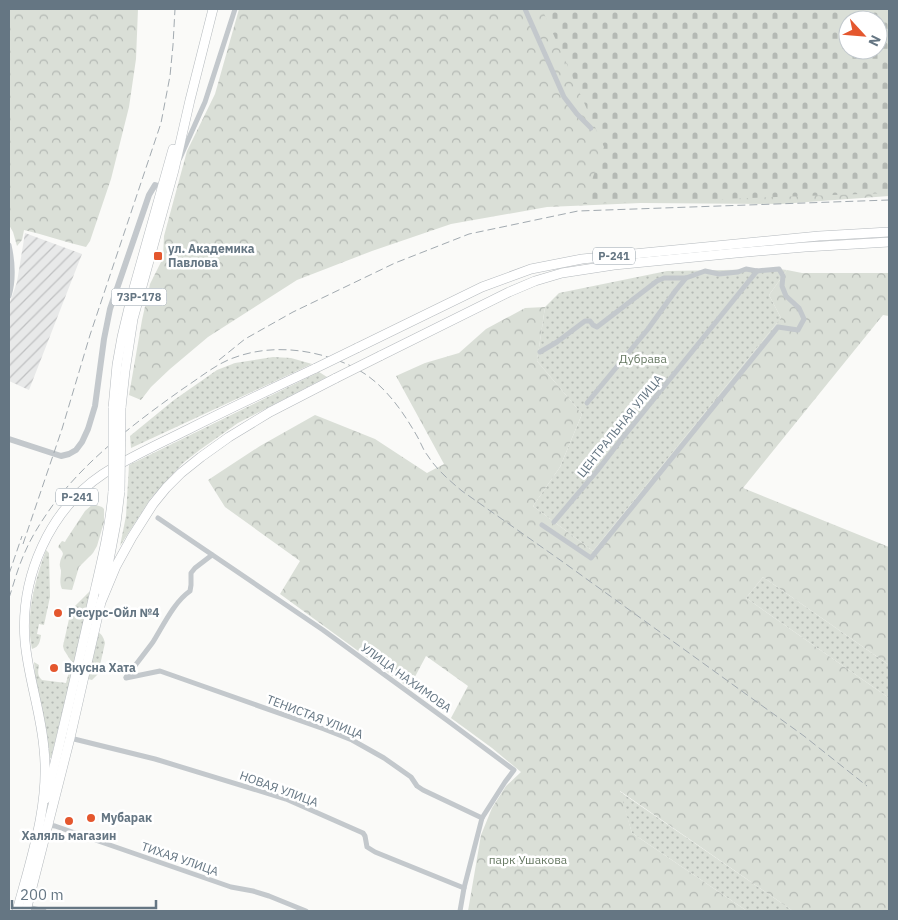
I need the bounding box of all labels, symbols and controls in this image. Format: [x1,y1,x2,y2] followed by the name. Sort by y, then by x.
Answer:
[838,10,888,60] north arrow
[864,32,885,49] text: N
[168,241,255,270] place label: ул. Академика Павлова
[593,248,635,264] road number: Р-241
[152,250,164,262] marker: ул. Академика Павлова
[112,288,166,306] road number: 73Р-178
[619,351,667,366] park label: Дубрава
[574,371,666,480] street label: ЦЕНТРАЛЬНАЯ УЛИЦА
[56,488,98,506] road number: Р-241
[68,605,160,620] place label: Ресурс-Ойл №4
[52,607,64,619] marker: Ресурс-Ойл №4
[358,640,455,716] street label: УЛИЦА НАХИМОВА
[64,660,136,675] place label: Вкусна Хата
[48,662,60,674] marker: Вкусна Хата
[265,691,366,742] street label: ТЕНИСТАЯ УЛИЦА
[238,767,321,810] street label: НОВАЯ УЛИЦА
[101,810,152,825] place label: Мубарак
[85,812,97,824] marker: Мубарак
[63,815,75,827] marker: Халяль магазин
[22,828,116,843] place label: Халяль магазин
[140,838,221,879] street label: ТИХАЯ УЛИЦА
[489,852,568,867] park label: парк Ушакова
[12,878,156,910] scale bar
[20,885,64,904] text: 200 m

